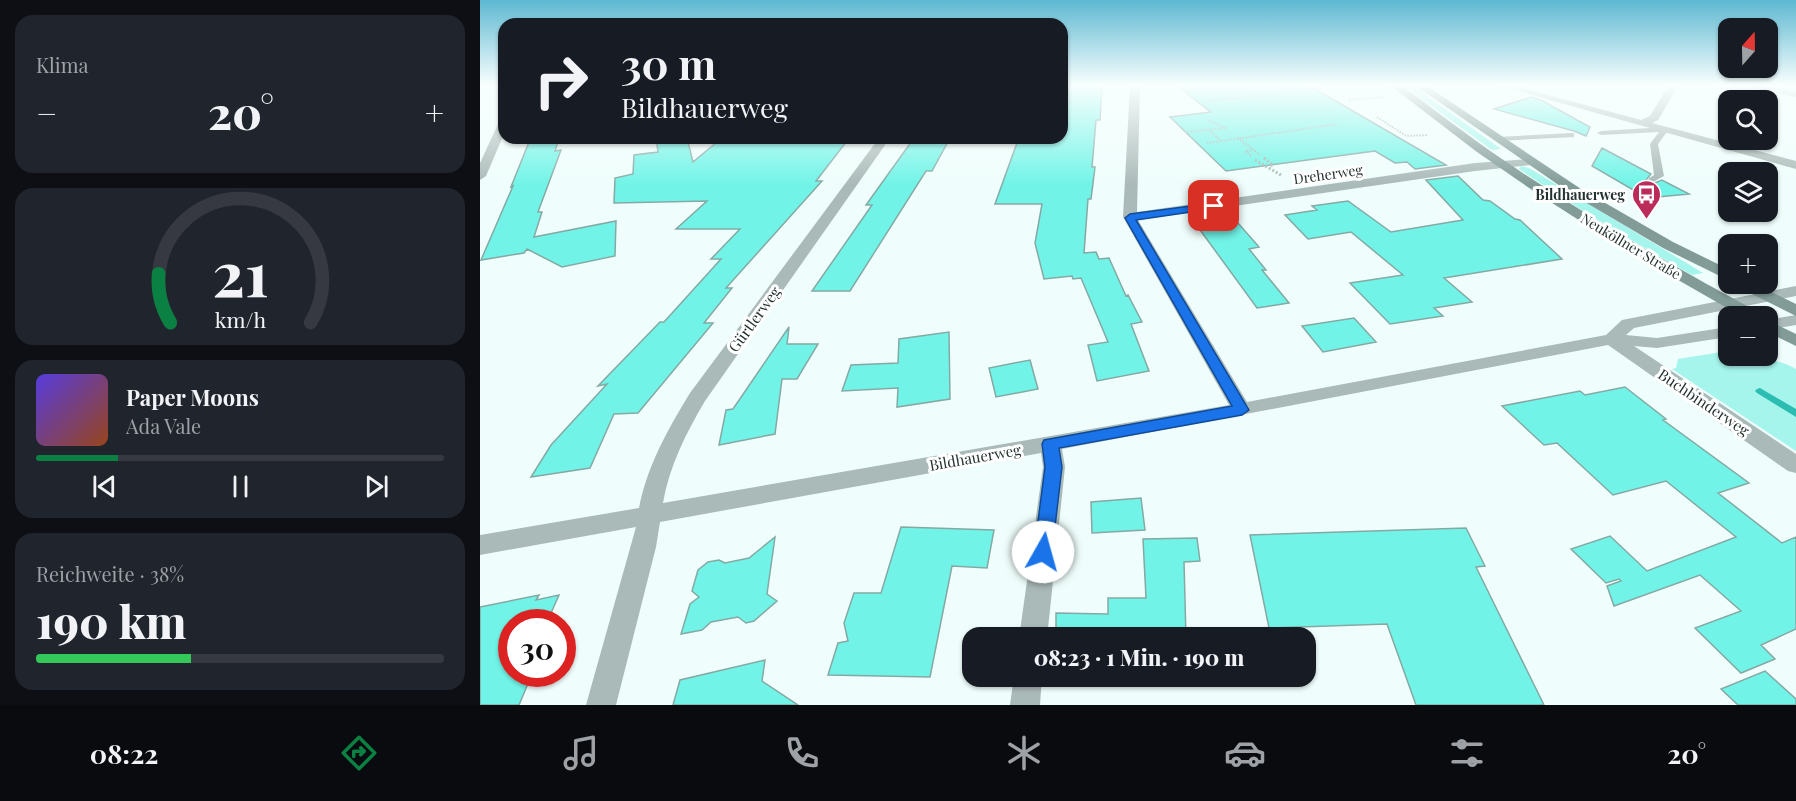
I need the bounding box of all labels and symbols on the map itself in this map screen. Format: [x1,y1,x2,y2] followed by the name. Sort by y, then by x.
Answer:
[1718,18,1778,78] north arrow
[1292,160,1364,188] street label: Dreherweg
[1630,178,1662,220] bus stop icon: Bildhauerweg
[1188,180,1239,231] pin
[1535,185,1625,204] place label: Bildhauerweg
[1577,209,1685,283] street label: Neuköllner Straße
[723,282,785,356] street label: Gürtlerweg
[1655,364,1754,440] street label: Buchbinderweg
[928,439,1022,475] street label: Bildhauerweg
[1011,520,1075,584] position arrow
[498,609,576,687] speed limit sign: 30

